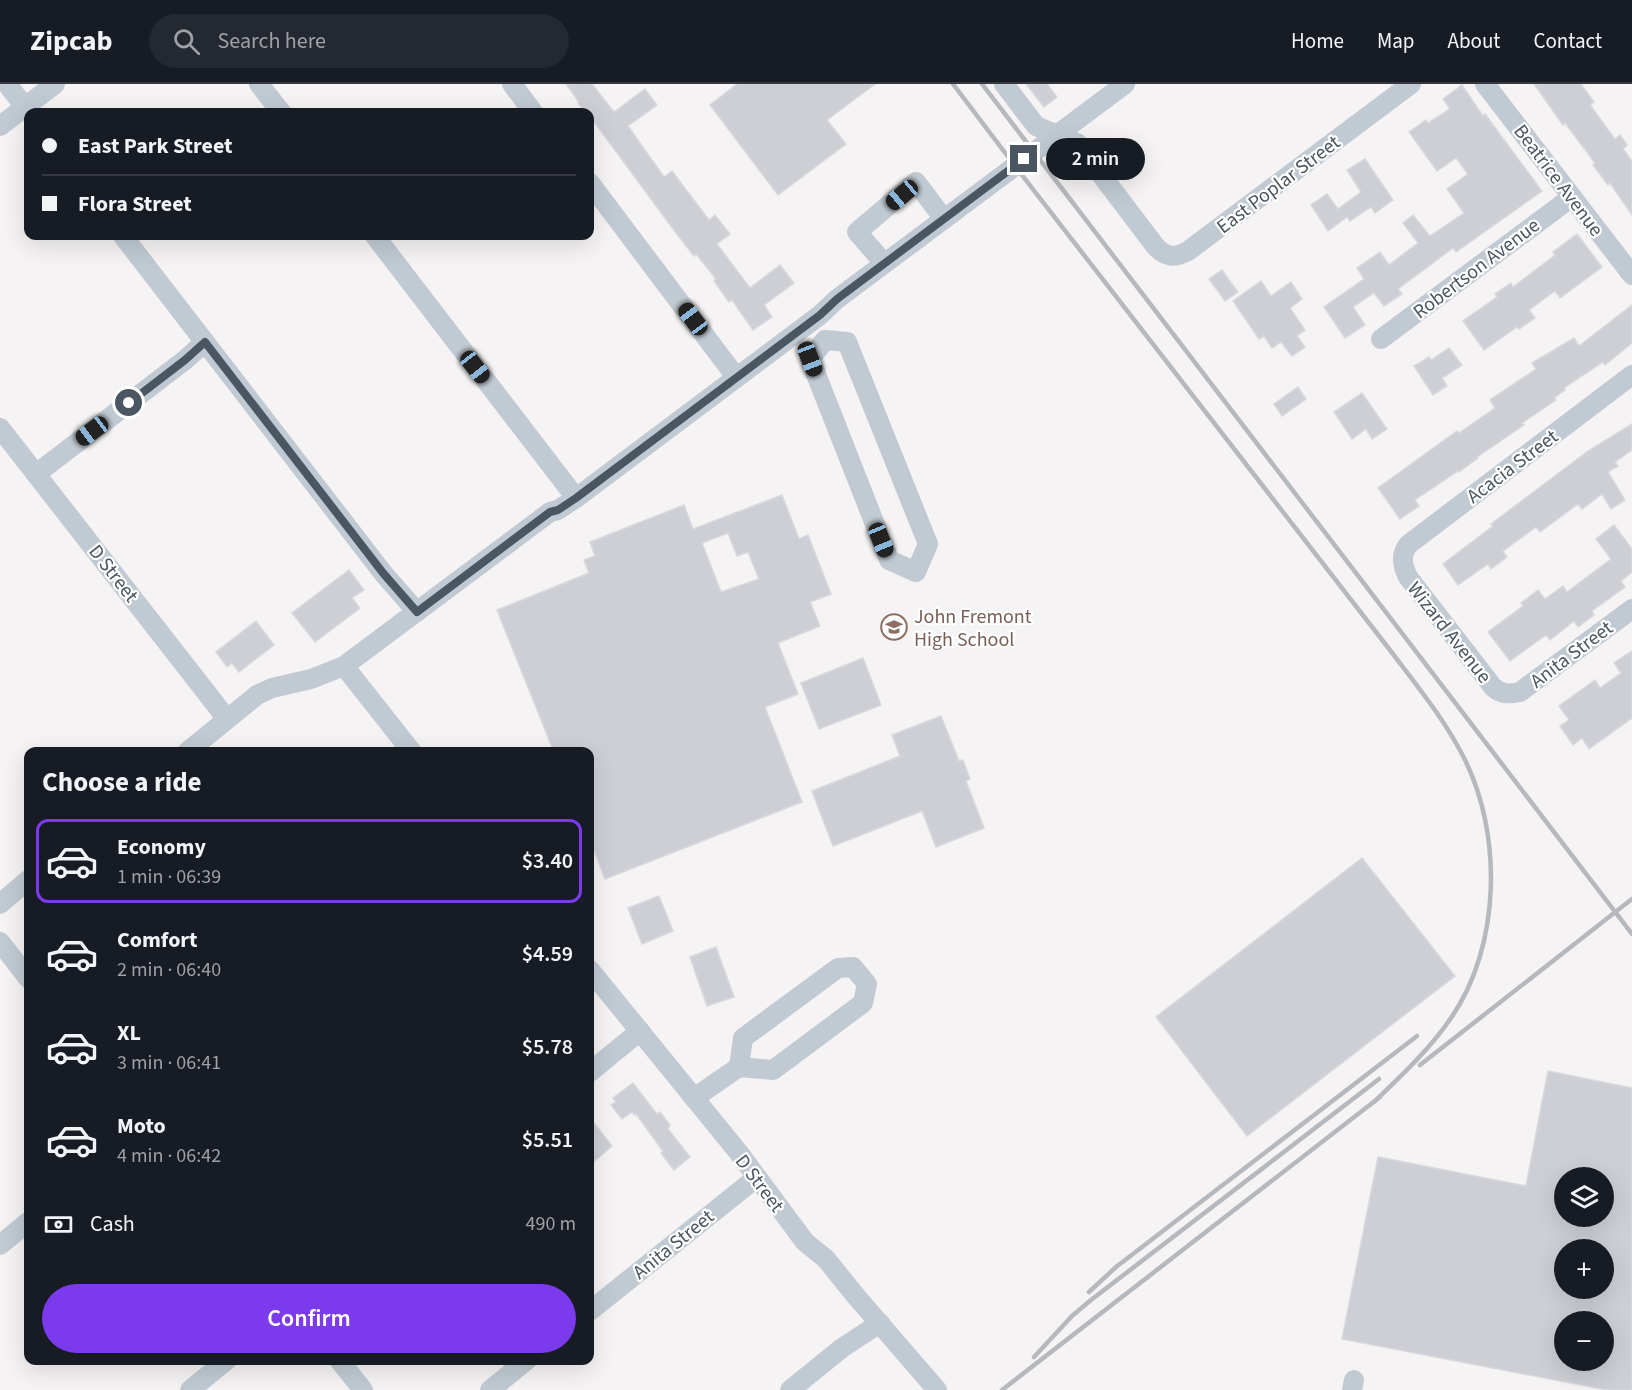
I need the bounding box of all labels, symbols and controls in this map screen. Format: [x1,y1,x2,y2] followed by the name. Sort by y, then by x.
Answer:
[149,14,569,68] search box
[30,21,113,61] text: Zipcab
[170,25,203,58] icon: search
[218,25,326,57] text: Search here
[1291,26,1344,56] text: Home
[1377,26,1415,56] text: Map
[1448,26,1500,56] text: About
[1533,26,1602,56] text: Contact
[1507,119,1610,243] street label: Beatrice Avenue
[1211,129,1346,241] street label: East Poplar Street
[78,130,233,162] text: East Park Street
[1045,138,1144,180] callout: 2 min
[1010,145,1037,172] route end
[1072,145,1119,173] text: 2 min
[882,177,922,213] car
[78,188,192,220] text: Flora Street
[1407,212,1546,326] street label: Robertson Avenue
[675,299,711,339] car
[795,339,825,379] car
[457,347,493,387] car
[115,389,142,416] route start
[72,413,112,449] car
[1461,423,1564,511] street label: Acacia Street
[866,520,896,560] car
[82,539,145,609] street label: D Street
[1401,576,1498,689] street label: Wizard Avenue
[914,603,1032,654] place label: John Fremont High School
[879,612,909,642] school or university icon: John Fremont High School
[1524,614,1619,695] street label: Anita Street
[42,763,202,802] text: Choose a ride
[117,831,206,863] text: Economy
[45,834,99,888] icon: car
[522,845,573,877] text: $3.40
[117,863,221,891] text: 1 min · 06:39
[117,924,198,956] text: Comfort
[45,927,99,981] icon: car
[522,938,573,970] text: $4.59
[117,956,221,984] text: 2 min · 06:40
[117,1017,141,1049] text: XL
[45,1020,99,1074] icon: car
[522,1031,573,1063] text: $5.78
[117,1049,221,1077] text: 3 min · 06:41
[117,1110,166,1142] text: Moto
[45,1113,99,1167] icon: car
[522,1124,573,1156] text: $5.51
[117,1142,221,1170] text: 4 min · 06:42
[728,1149,791,1219] street label: D Street
[1554,1167,1614,1371] map controls
[1554,1167,1614,1227] button: layers
[627,1203,720,1286] street label: Anita Street
[42,1208,75,1241] icon: cash
[90,1208,135,1240] text: Cash
[526,1210,576,1238] text: 490 m
[1554,1239,1614,1299] button: +
[42,1284,576,1353] button: Confirm
[1554,1311,1614,1371] button: −

